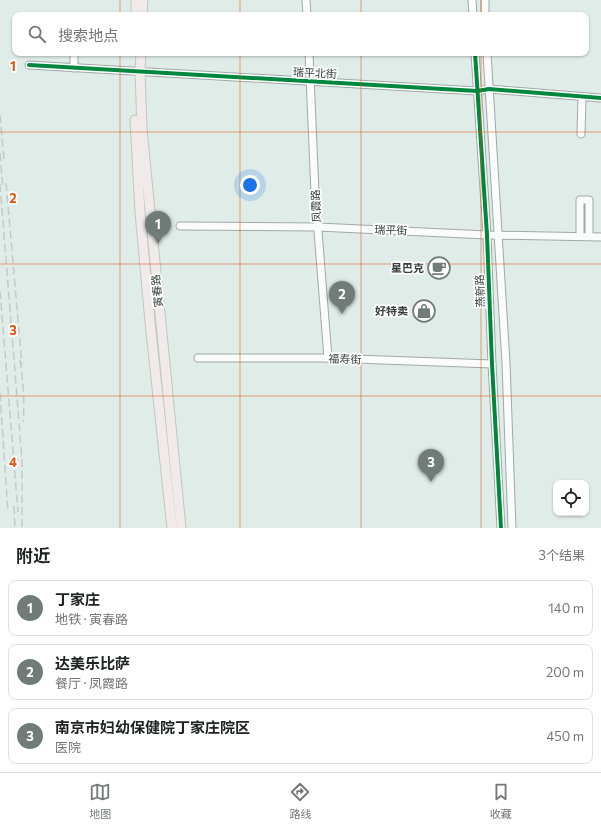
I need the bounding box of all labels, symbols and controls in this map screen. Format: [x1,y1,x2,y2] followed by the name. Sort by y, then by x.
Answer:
[12,12,589,56] search box
[26,23,48,45] icon: search
[58,26,118,44] text: 搜索地点
[10,58,16,74] text: 1
[293,65,337,80] street label: 瑞平北街
[240,175,260,195] your location
[308,189,323,223] street label: 凤霞路
[9,190,17,206] text: 2
[145,211,171,244] pin: 1
[374,222,408,237] street label: 瑞平街
[426,255,452,281] cafe icon: 星巴克
[391,261,424,274] place label: 星巴克
[148,274,165,308] street label: 寅春路
[472,274,487,308] street label: 燕新路
[329,281,355,314] pin: 2
[411,298,437,324] shop icon: 好特卖
[375,304,408,317] place label: 好特卖
[9,322,17,338] text: 3
[328,351,362,366] street label: 福寿街
[418,449,444,482] pin: 3
[9,454,17,470] text: 4
[553,480,589,516] map controls
[553,480,589,516] button: locate
[16,545,50,566] text: 附近
[539,547,585,563] text: 3个结果
[55,590,100,608] text: 丁家庄
[27,600,33,616] text: 1
[548,600,584,616] text: 140 m
[55,611,128,627] text: 地铁 · 寅春路
[55,654,130,672] text: 达美乐比萨
[26,664,34,680] text: 2
[546,664,584,680] text: 200 m
[55,675,128,691] text: 餐厅 · 凤霞路
[55,718,250,736] text: 南京市妇幼保健院丁家庄院区
[26,728,34,744] text: 3
[546,728,584,744] text: 450 m
[55,739,81,755] text: 医院
[89,781,111,821] tab: 地图
[289,781,311,821] tab: 路线
[490,781,512,821] tab: 收藏

